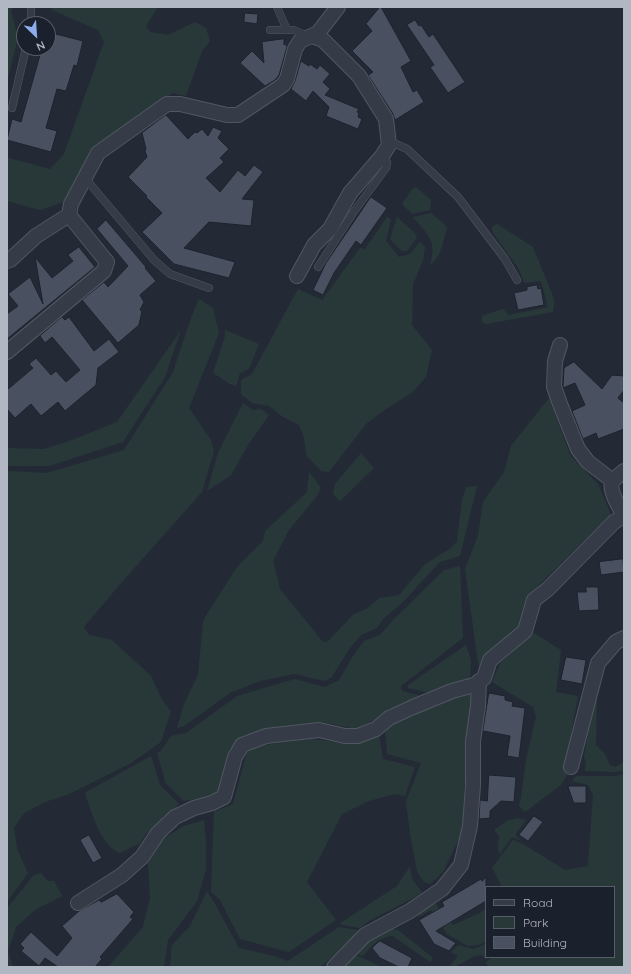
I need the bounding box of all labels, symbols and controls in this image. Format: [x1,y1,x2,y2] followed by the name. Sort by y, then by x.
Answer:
[16,16,56,56] north arrow
[34,38,47,54] text: N
[485,886,615,958] legend
[523,895,553,910] text: Road
[523,915,548,930] text: Park
[523,935,567,950] text: Building

